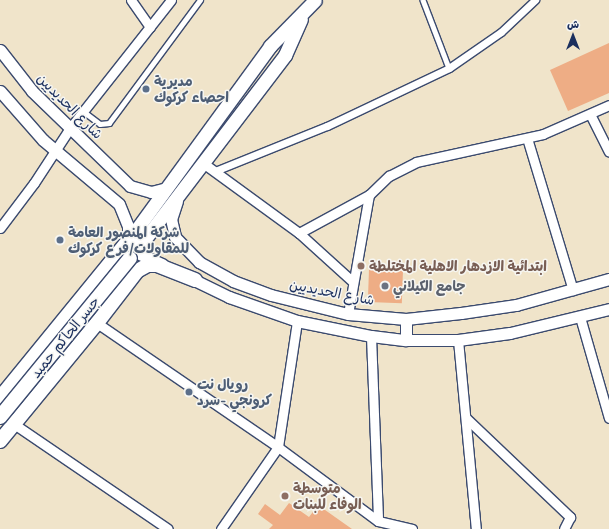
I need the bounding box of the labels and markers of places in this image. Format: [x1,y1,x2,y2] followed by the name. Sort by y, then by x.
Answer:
[154,73,229,106] place label: مديرية احصاء كركوك
[141,84,151,94] marker: مديرية احصاء كركوك
[68,224,189,256] place label: شركة المنصور العامة للمقاولات/فرع كركوك
[55,235,65,245] marker: شركة المنصور العامة للمقاولات/فرع كركوك
[369,258,547,274] place label: ابتدائية الازدهار الاهلية المختلطة
[356,261,366,271] marker: ابتدائية الازدهار الاهلية المختلطة
[393,278,465,294] place label: جامع الكيلاني
[380,281,390,291] marker: جامع الكيلاني
[197,376,272,408] place label: رويال نت كرونجي -سرد
[184,387,194,397] marker: رويال نت كرونجي -سرد
[293,480,362,512] place label: متوسطة الوفاء للبنات
[280,491,290,501] marker: متوسطة الوفاء للبنات

